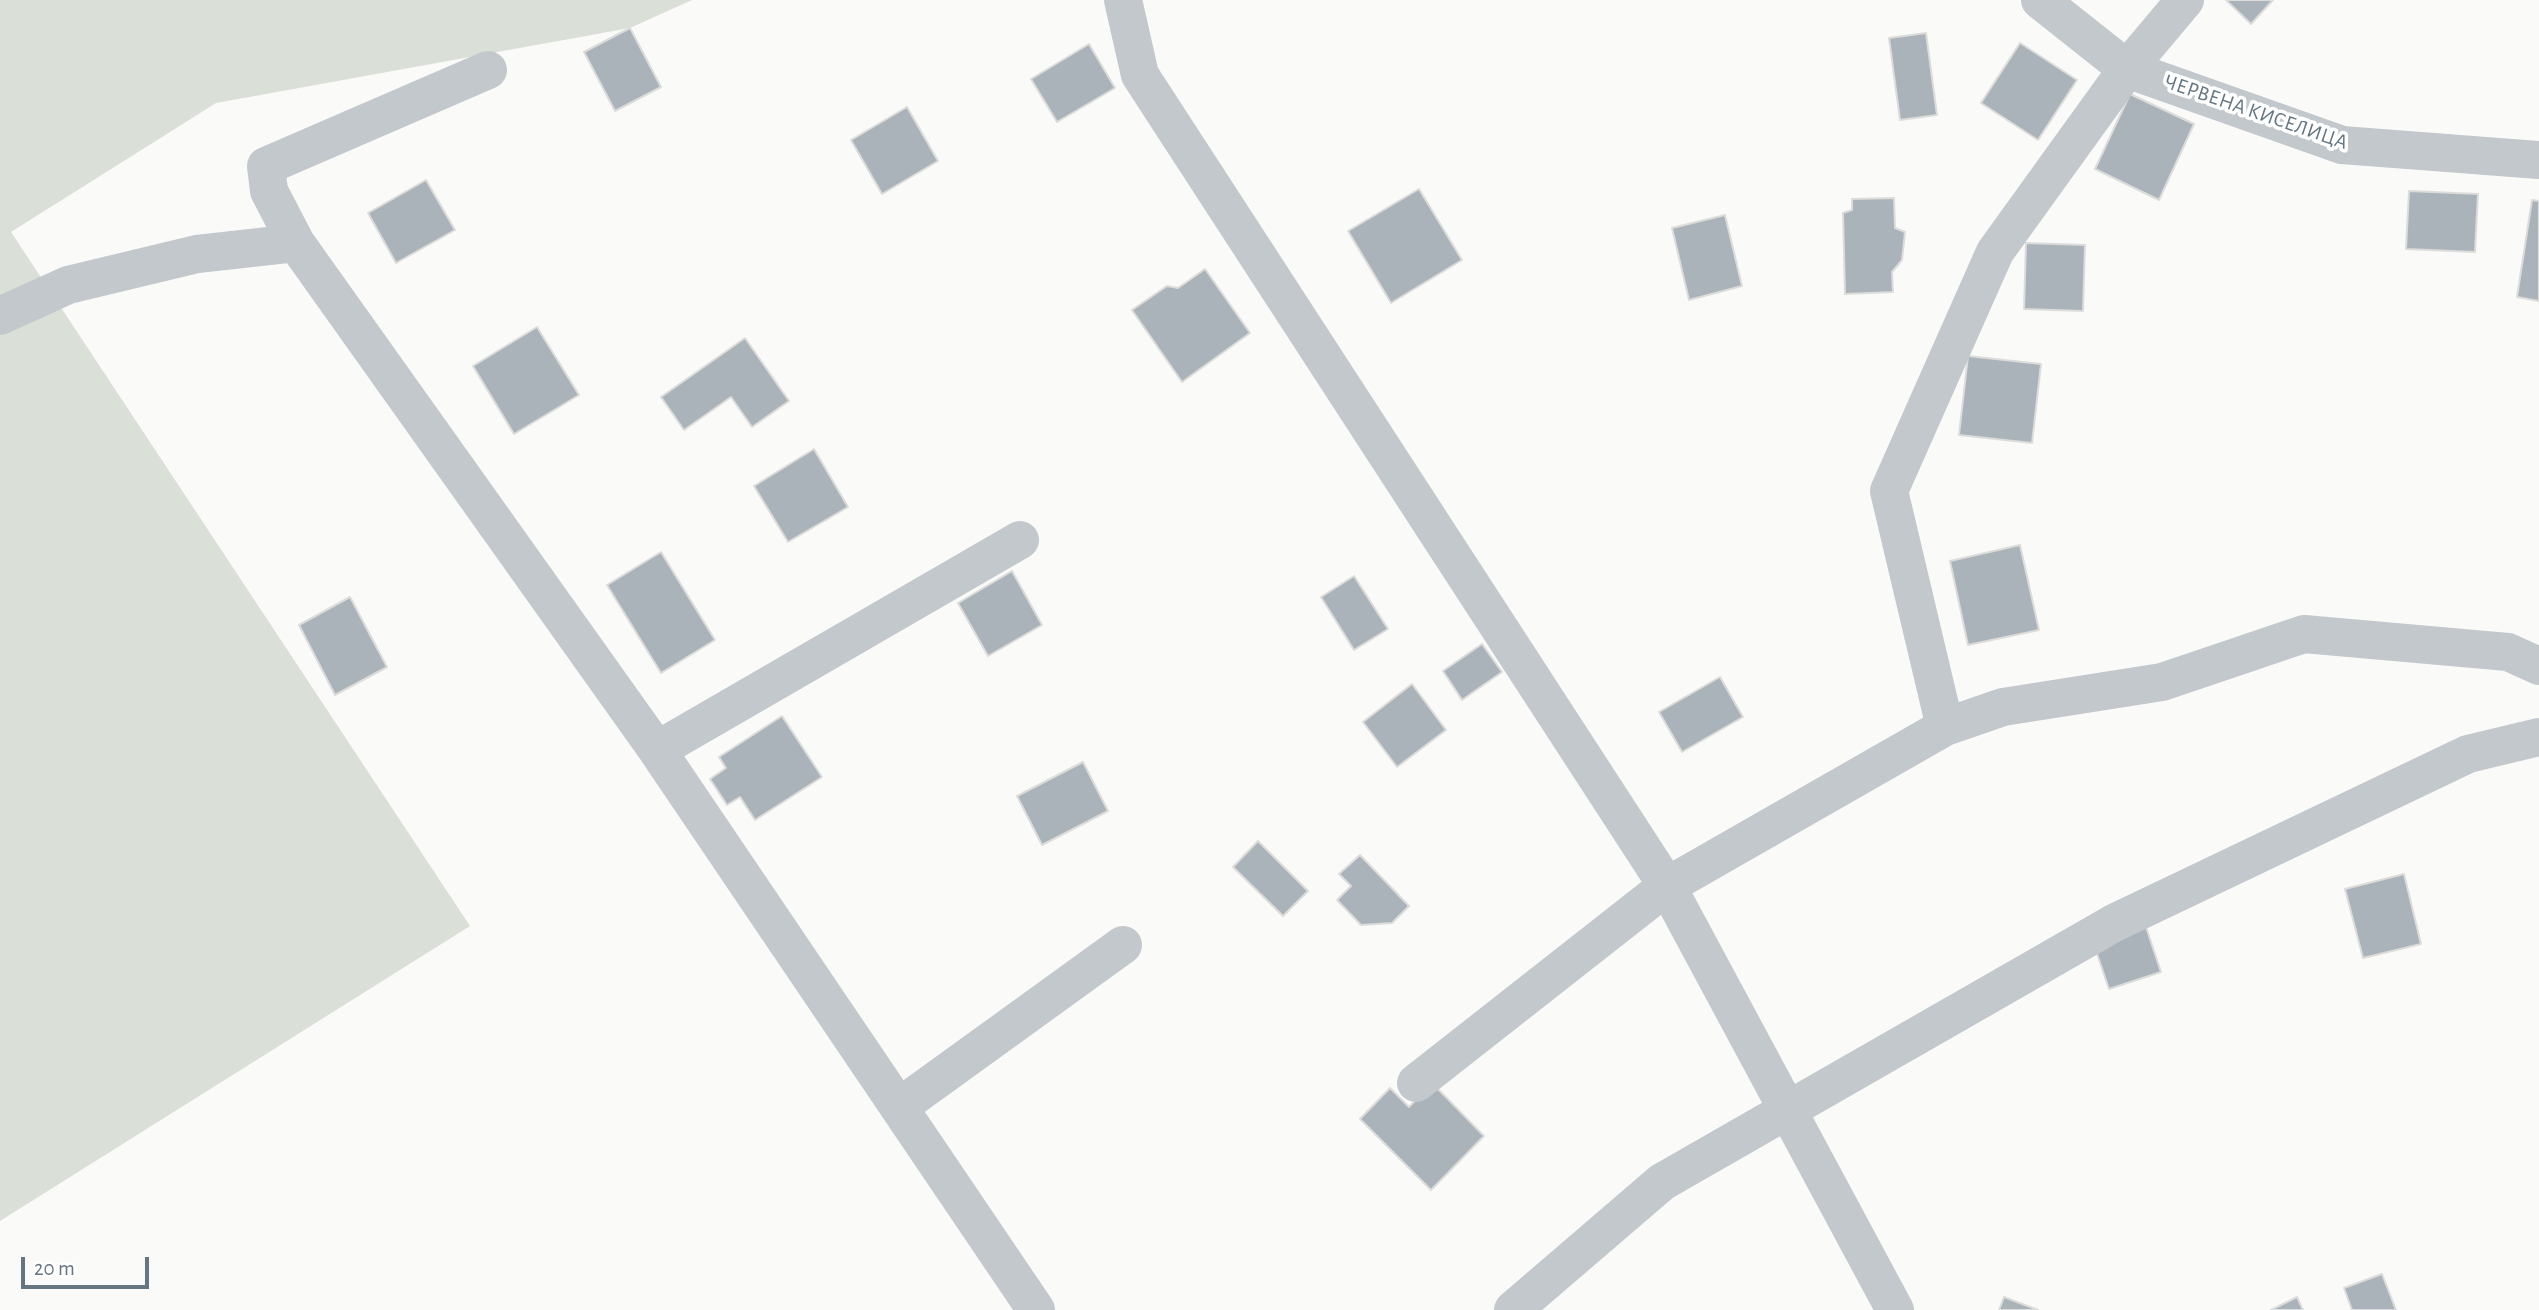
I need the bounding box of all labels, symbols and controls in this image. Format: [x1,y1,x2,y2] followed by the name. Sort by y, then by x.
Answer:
[2161,69,2351,155] street label: ЧЕРВЕНА КИСЕЛИЦА
[24,1244,152,1288] scale bar
[34,1258,75,1279] text: 20 m

